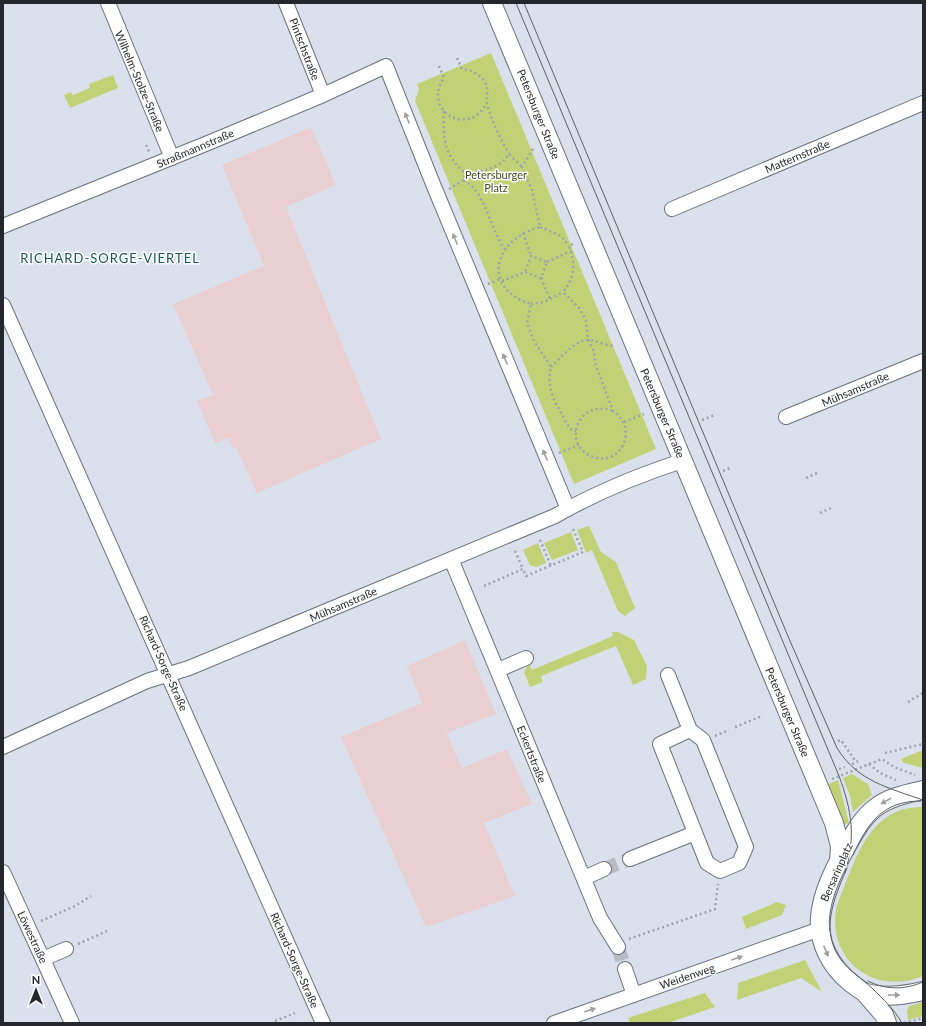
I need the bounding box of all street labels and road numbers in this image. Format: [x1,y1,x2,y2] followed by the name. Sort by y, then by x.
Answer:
[287,16,323,82] street label: Pintschstraße
[113,28,167,134] street label: Wilhelm-Stolze-Straße
[515,67,563,161] street label: Petersburger Straße
[154,126,236,170] street label: Straßmannstraße
[763,136,832,175] street label: Matternstraße
[638,366,688,460] street label: Petersburger Straße
[819,369,891,409] street label: Mühsamstraße
[307,584,379,624] street label: Mühsamstraße
[137,613,191,713] street label: Richard-Sorge-Straße
[763,665,813,759] street label: Petersburger Straße
[515,723,549,785] street label: Eckertstraße
[817,841,855,903] street label: Bersarinplatz
[15,909,51,965] street label: Löwestraße
[268,910,322,1010] street label: Richard-Sorge-Straße
[658,960,717,991] street label: Weidenweg

